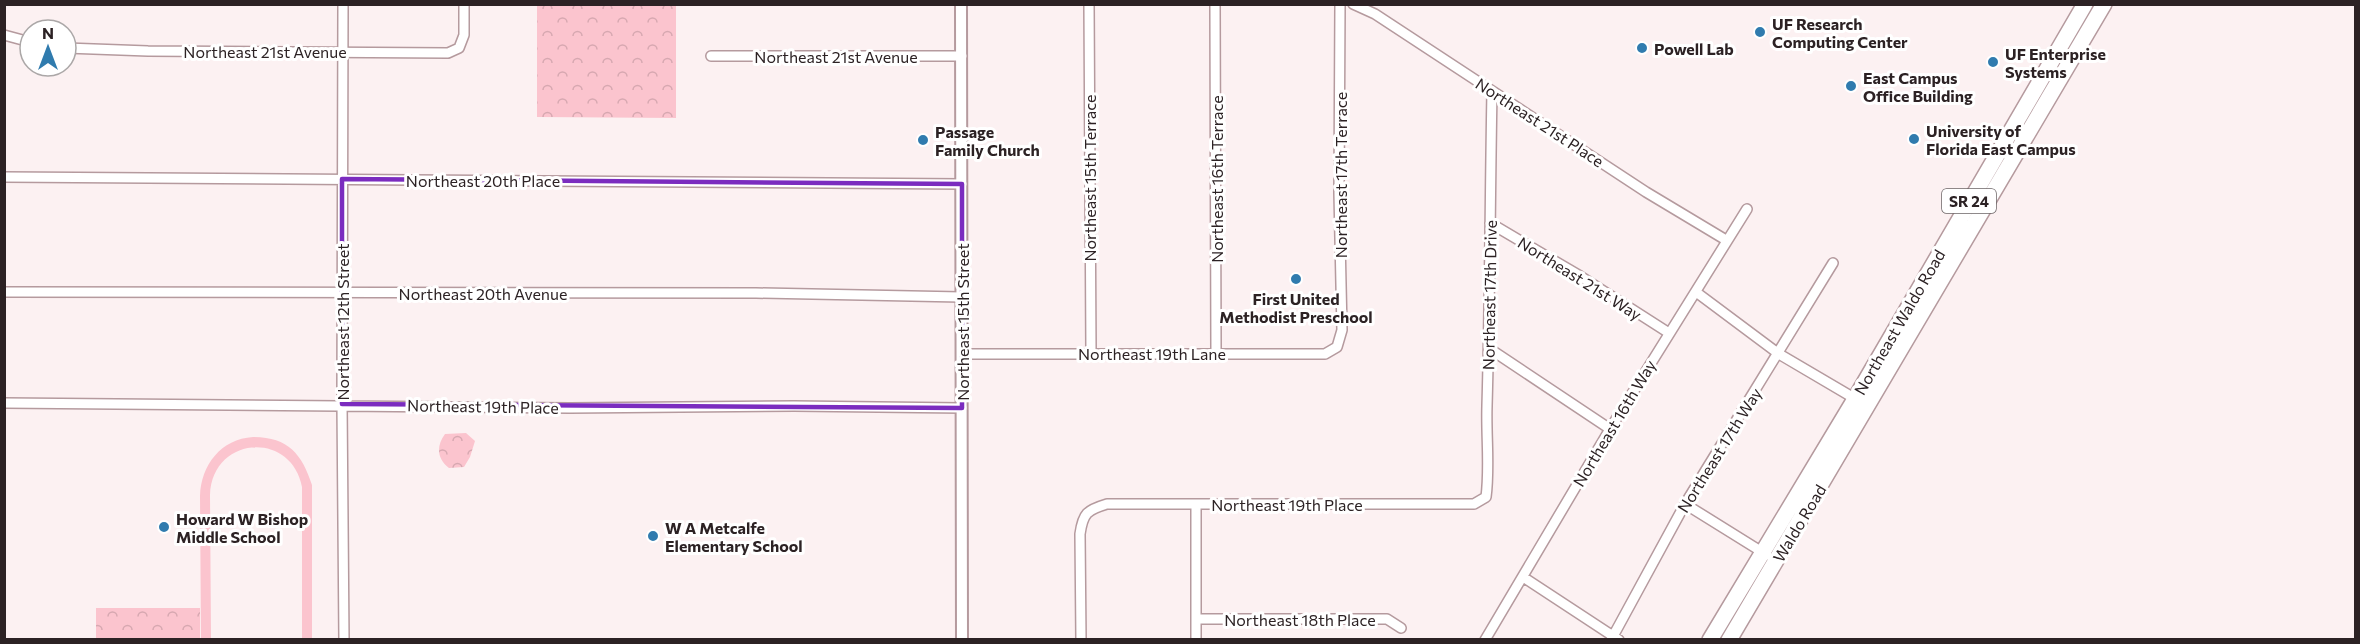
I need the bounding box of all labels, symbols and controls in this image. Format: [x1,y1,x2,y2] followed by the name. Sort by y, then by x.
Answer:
[1772,14,1908,51] place label: UF Research Computing Center
[18,18,78,78] north arrow
[42,23,54,42] text: N
[1753,25,1767,39] marker: UF Research Computing Center
[1654,39,1734,58] place label: Powell Lab
[1635,41,1649,55] marker: Powell Lab
[183,42,347,61] street label: Northeast 21st Avenue
[2005,44,2106,81] place label: UF Enterprise Systems
[754,47,918,66] street label: Northeast 21st Avenue
[1986,55,2000,69] marker: UF Enterprise Systems
[1863,68,1973,105] place label: East Campus Office Building
[1472,74,1608,170] street label: Northeast 21st Place
[1844,79,1858,93] marker: East Campus Office Building
[1331,92,1350,258] street label: Northeast 17th Terrace
[1080,94,1099,262] street label: Northeast 15th Terrace
[1207,95,1226,263] street label: Northeast 16th Terrace
[1926,121,2076,158] place label: University of Florida East Campus
[935,122,1040,159] place label: Passage Family Church
[1907,132,1921,146] marker: University of Florida East Campus
[916,133,930,147] marker: Passage Family Church
[406,171,560,190] street label: Northeast 20th Place
[1942,189,1996,213] road number: SR 24
[1478,220,1500,370] street label: Northeast 17th Drive
[1515,232,1645,324] street label: Northeast 21st Way
[333,243,352,401] street label: Northeast 12th Street
[953,243,972,401] street label: Northeast 15th Street
[1850,246,1948,398] street label: Northeast Waldo Road
[1289,272,1303,286] marker: First United Methodist Preschool
[399,284,567,303] street label: Northeast 20th Avenue
[1219,289,1373,326] place label: First United Methodist Preschool
[1078,344,1226,363] street label: Northeast 19th Lane
[1569,356,1659,490] street label: Northeast 16th Way
[1673,384,1765,516] street label: Northeast 17th Way
[407,395,559,417] street label: Northeast 19th Place
[1768,481,1830,565] street label: Waldo Road
[1211,495,1363,514] street label: Northeast 19th Place
[176,509,308,546] place label: Howard W Bishop Middle School
[665,518,803,555] place label: W A Metcalfe Elementary School
[157,520,171,534] marker: Howard W Bishop Middle School
[646,529,660,543] marker: W A Metcalfe Elementary School
[1224,610,1376,629] street label: Northeast 18th Place

